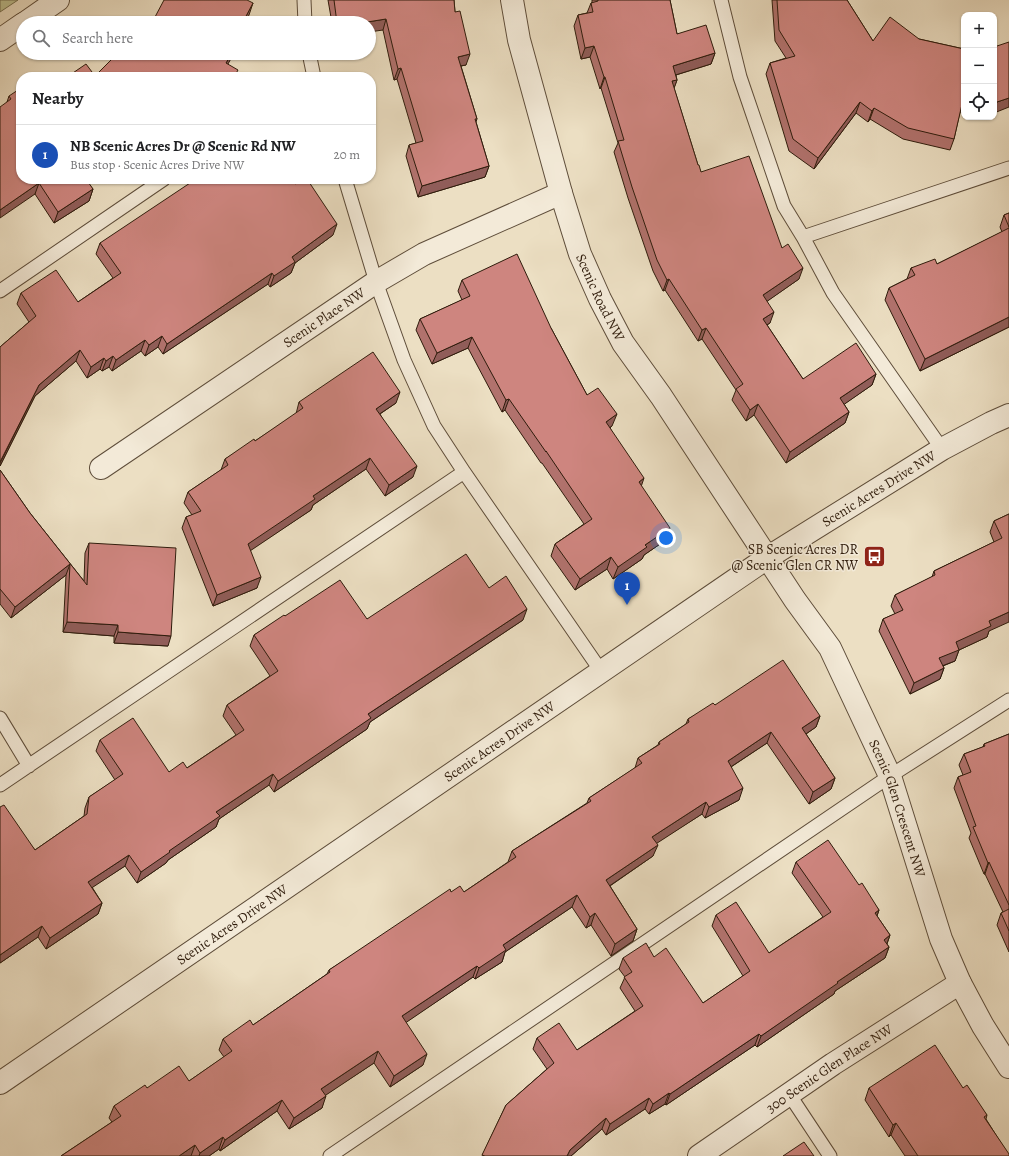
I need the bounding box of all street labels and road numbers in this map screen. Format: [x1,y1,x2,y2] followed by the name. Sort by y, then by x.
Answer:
[572,251,630,345] street label: Scenic Road NW
[279,282,369,352] street label: Scenic Place NW
[818,445,940,531] street label: Scenic Acres Drive NW
[440,696,559,786] street label: Scenic Acres Drive NW
[865,736,931,880] street label: Scenic Glen Crescent NW
[173,879,292,969] street label: Scenic Acres Drive NW
[762,1019,897,1117] street label: 300 Scenic Glen Place NW

